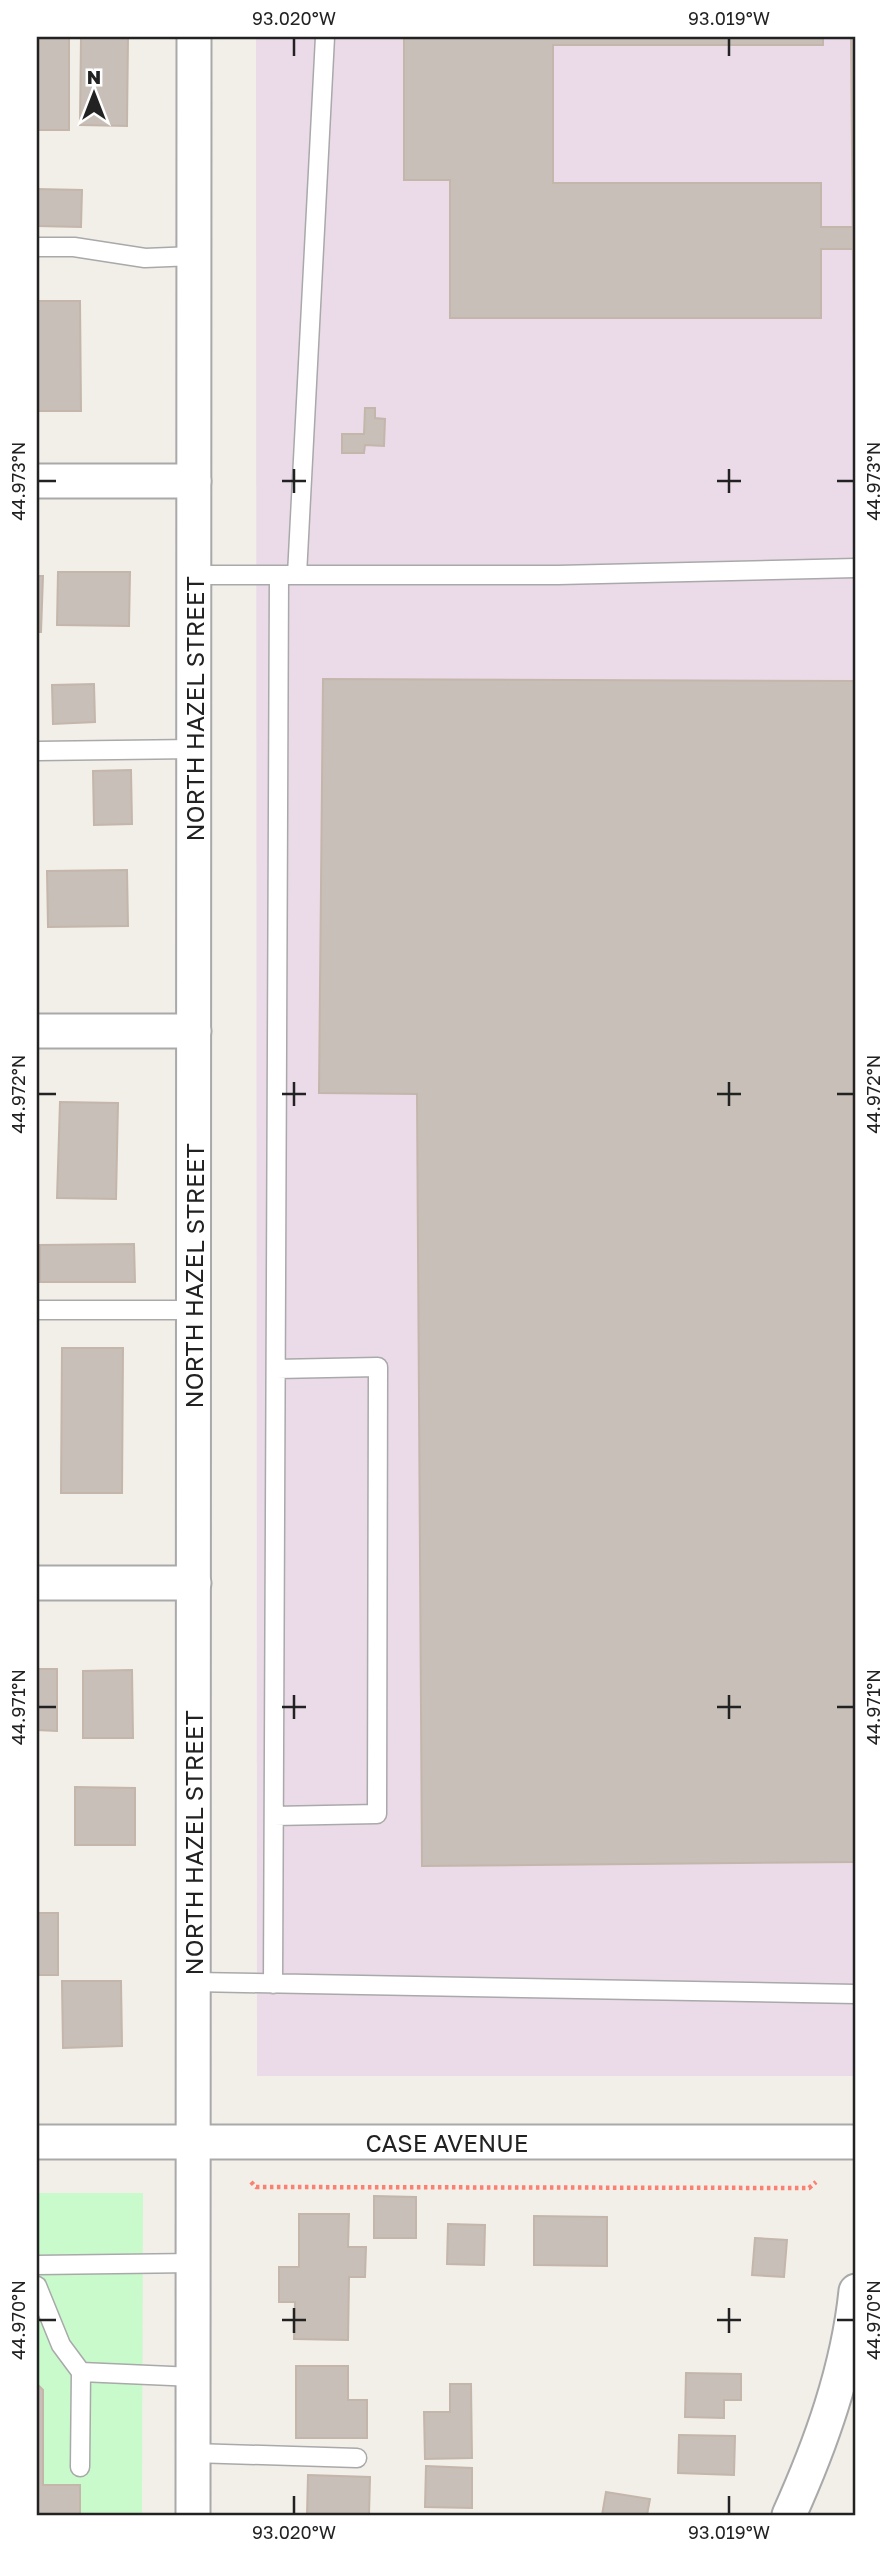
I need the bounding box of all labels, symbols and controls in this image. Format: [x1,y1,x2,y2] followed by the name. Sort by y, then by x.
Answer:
[252,7,336,29] text: 93.020°W
[688,7,770,29] text: 93.019°W
[60,60,130,130] north arrow
[87,65,101,88] text: N
[7,441,29,521] text: 44.973°N
[862,441,884,521] text: 44.973°N
[179,576,208,842] street label: NORTH HAZEL STREET
[7,1055,29,1133] text: 44.972°N
[862,1055,884,1133] text: 44.972°N
[179,1143,208,1409] street label: NORTH HAZEL STREET
[7,1669,29,1745] text: 44.971°N
[862,1669,884,1745] text: 44.971°N
[179,1710,208,1976] street label: NORTH HAZEL STREET
[366,2128,528,2157] street label: CASE AVENUE
[7,2280,29,2360] text: 44.970°N
[862,2280,884,2360] text: 44.970°N
[252,2521,336,2543] text: 93.020°W
[688,2521,770,2543] text: 93.019°W

